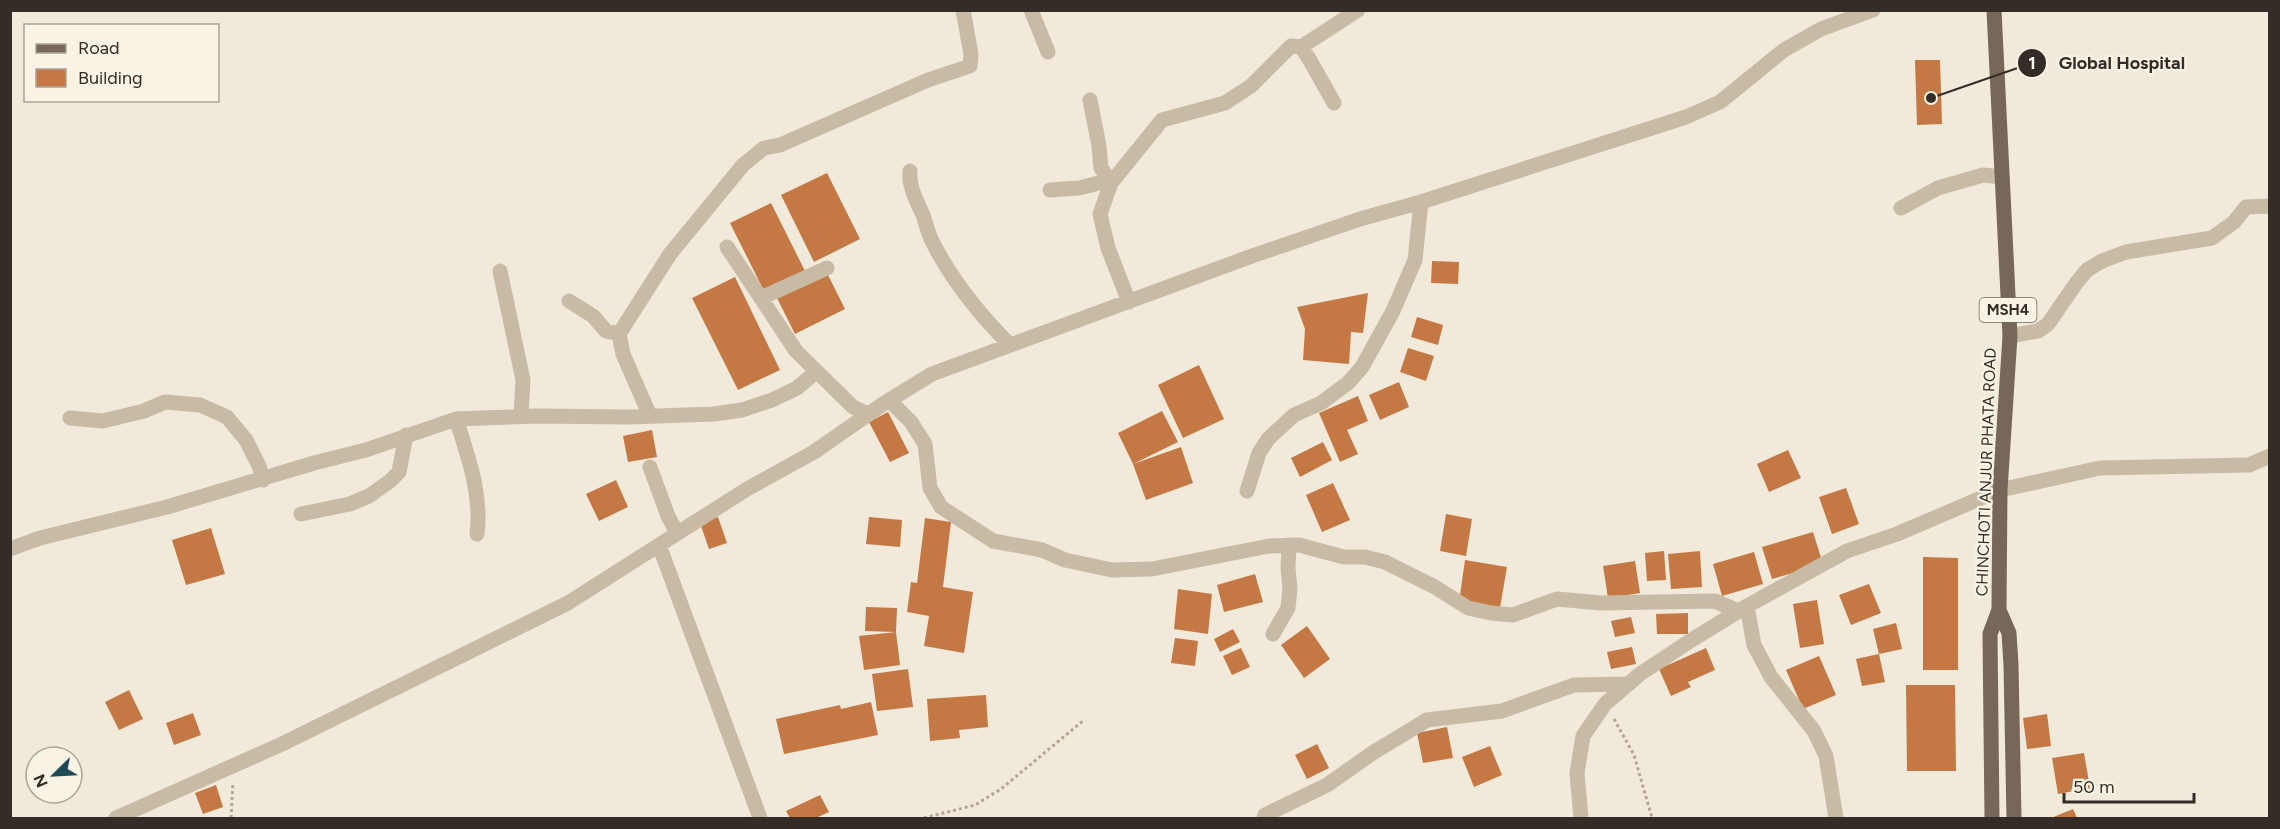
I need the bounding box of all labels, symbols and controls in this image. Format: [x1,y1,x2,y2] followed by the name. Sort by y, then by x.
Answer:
[24,24,219,102] legend
[78,37,119,59] text: Road
[2017,45,2197,81] callout: Global Hospital
[2028,52,2036,74] text: 1
[2059,52,2185,74] text: Global Hospital
[78,67,143,89] text: Building
[1980,298,2036,322] road number: MSH4
[1972,347,2000,597] street label: CHINCHOTI ANJUR PHATA ROAD
[24,745,84,805] north arrow
[2064,766,2194,804] scale bar
[30,771,52,790] text: N
[2073,776,2115,798] text: 50 m

